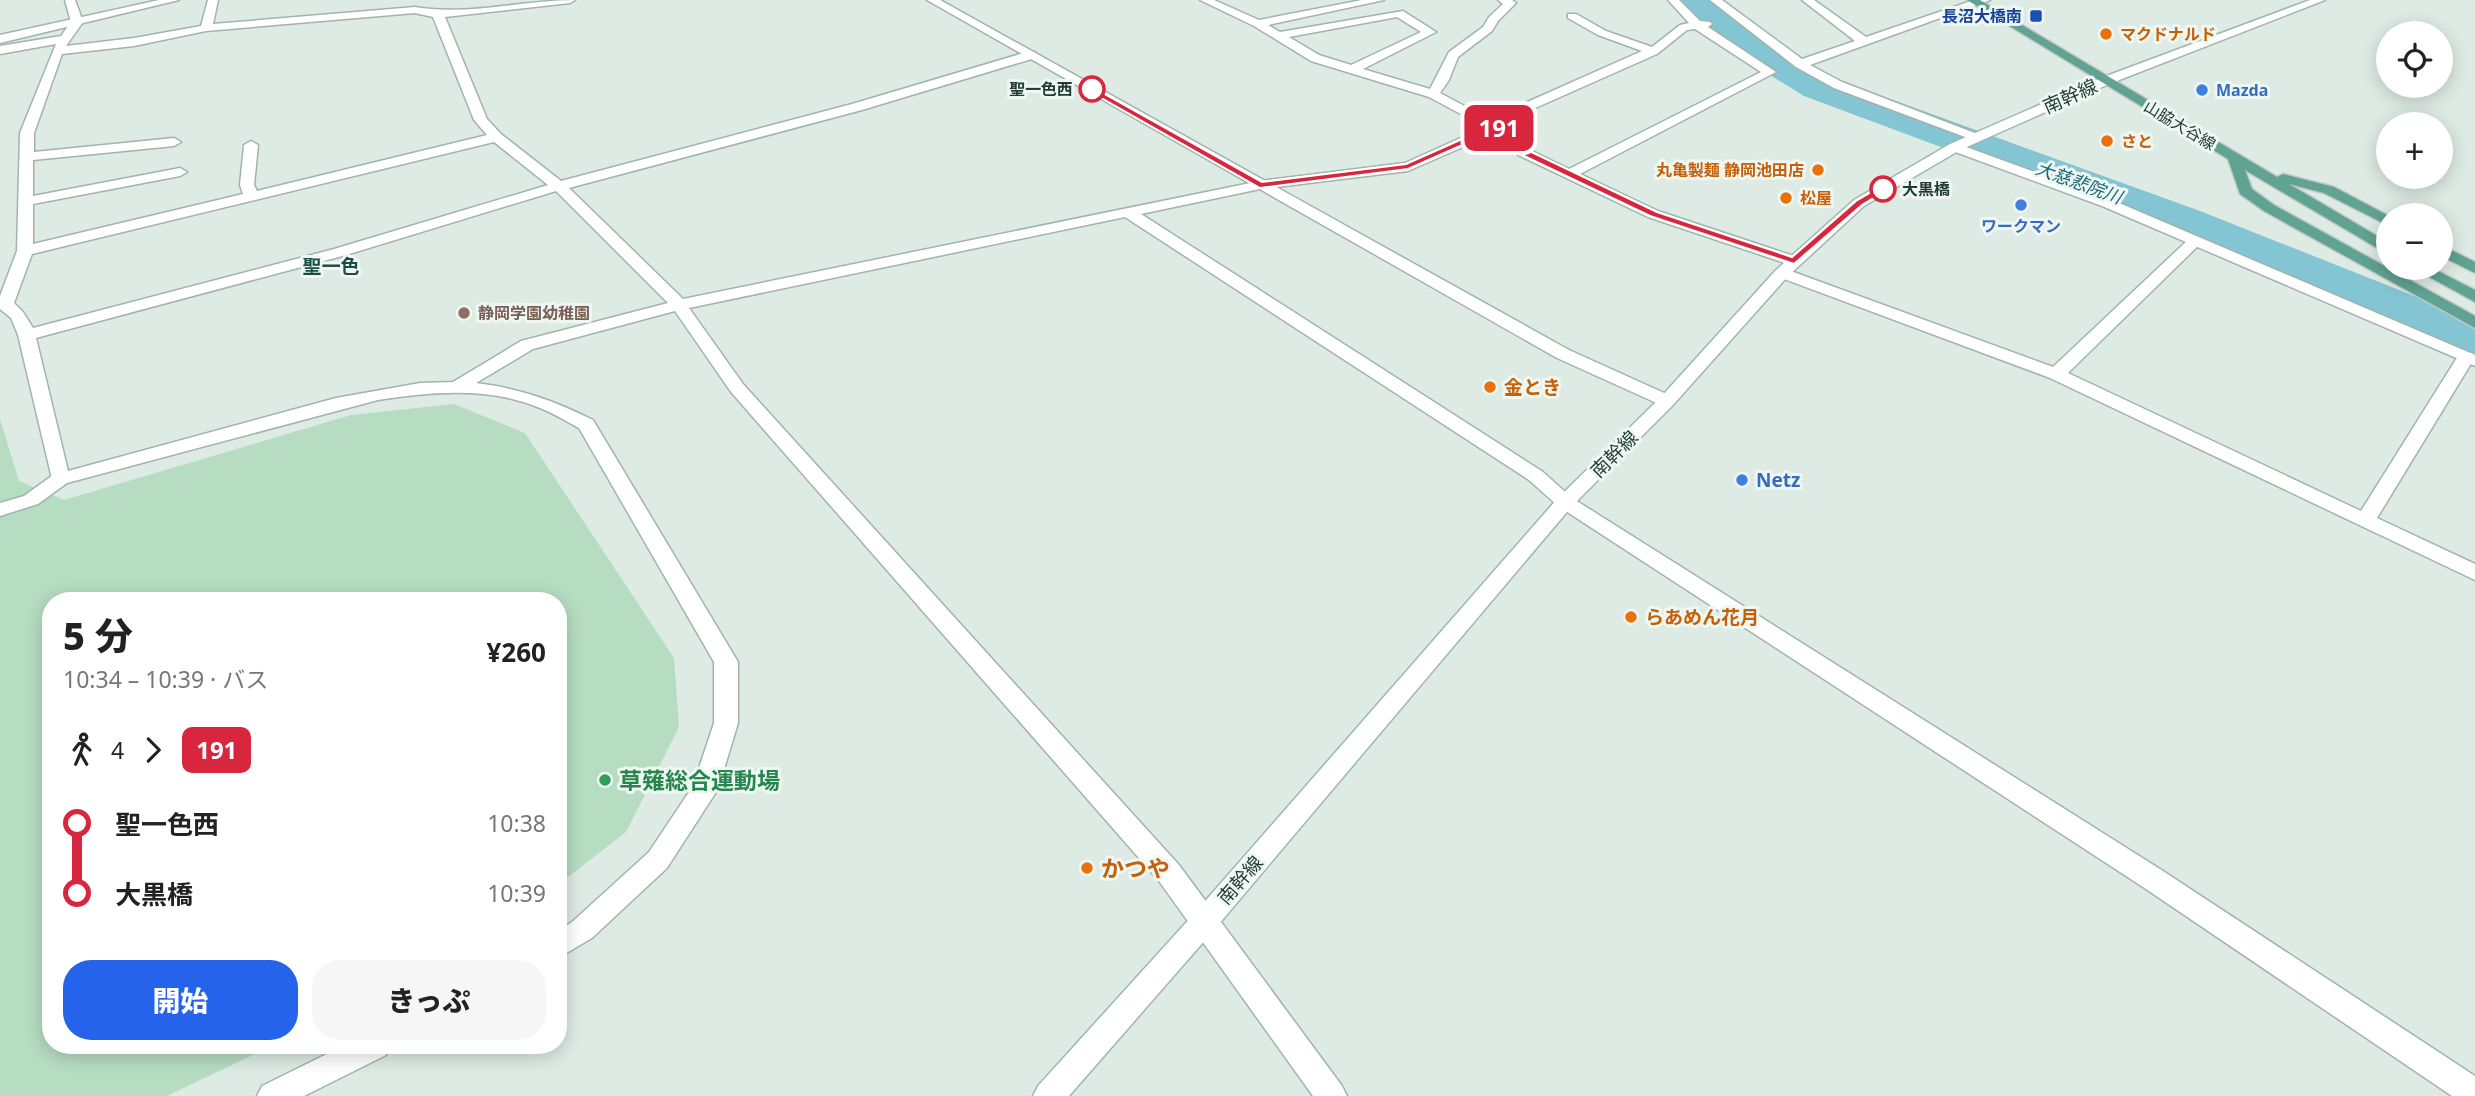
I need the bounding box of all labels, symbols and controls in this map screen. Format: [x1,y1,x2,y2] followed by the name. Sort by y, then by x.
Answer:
[1942,5,2022,27] place label: 長沼大橋南
[2028,8,2044,24] marker: 長沼大橋南
[2376,21,2453,280] map controls
[2376,21,2453,98] button: locate
[2120,23,2216,45] place label: マクドナルド
[2098,26,2114,42] marker: マクドナルド
[2039,73,2101,119] street label: 南幹線
[1079,76,1105,102] marker: 聖一色西
[1009,78,1073,100] place label: 聖一色西
[2216,79,2268,101] place label: Mazda
[2194,82,2210,98] marker: Mazda
[2140,95,2220,155] street label: 山脇大谷線
[1459,105,1539,151] line badge: 191
[1478,111,1520,144] text: 191
[2376,112,2453,189] button: +
[2121,130,2153,152] place label: さと
[2099,133,2115,149] marker: さと
[2033,155,2127,209] water label: 大慈悲院川
[1656,159,1804,181] place label: 丸亀製麺 静岡池田店
[1810,162,1826,178] marker: 丸亀製麺 静岡池田店
[1870,176,1896,202] marker: 大黒橋
[1902,178,1950,200] place label: 大黒橋
[1800,187,1832,209] place label: 松屋
[1778,190,1794,206] marker: 松屋
[2013,197,2029,213] marker: ワークマン
[2376,203,2453,280] button: −
[1981,215,2061,237] place label: ワークマン
[302,253,360,279] district label: 聖一色
[478,302,590,324] place label: 静岡学園幼稚園
[456,305,472,321] marker: 静岡学園幼稚園
[1504,374,1561,400] place label: 金とき
[1482,379,1498,395] marker: 金とき
[1585,425,1643,483] street label: 南幹線
[1756,467,1800,493] place label: Netz
[1734,472,1750,488] marker: Netz
[1645,604,1759,630] place label: らあめん花月
[63,609,133,661] text: 5 分
[1623,609,1639,625] marker: らあめん花月
[487,634,546,670] text: ¥260
[63,663,268,695] text: 10:34 – 10:39 · バス
[63,731,101,769] icon: walk
[134,731,172,769] icon: forward
[196,733,237,766] text: 191
[111,734,124,766] text: 4
[619,764,780,796] place label: 草薙総合運動場
[597,772,613,788] marker: 草薙総合運動場
[115,806,219,842] text: 聖一色西
[487,807,546,839] text: 10:38
[1211,850,1269,910] street label: 南幹線
[1101,852,1170,884] place label: かつや
[1079,860,1095,876] marker: かつや
[115,876,193,912] text: 大黒橋
[487,877,546,909] text: 10:39
[63,960,298,1040] button: 開始
[312,960,546,1040] button: きっぷ

